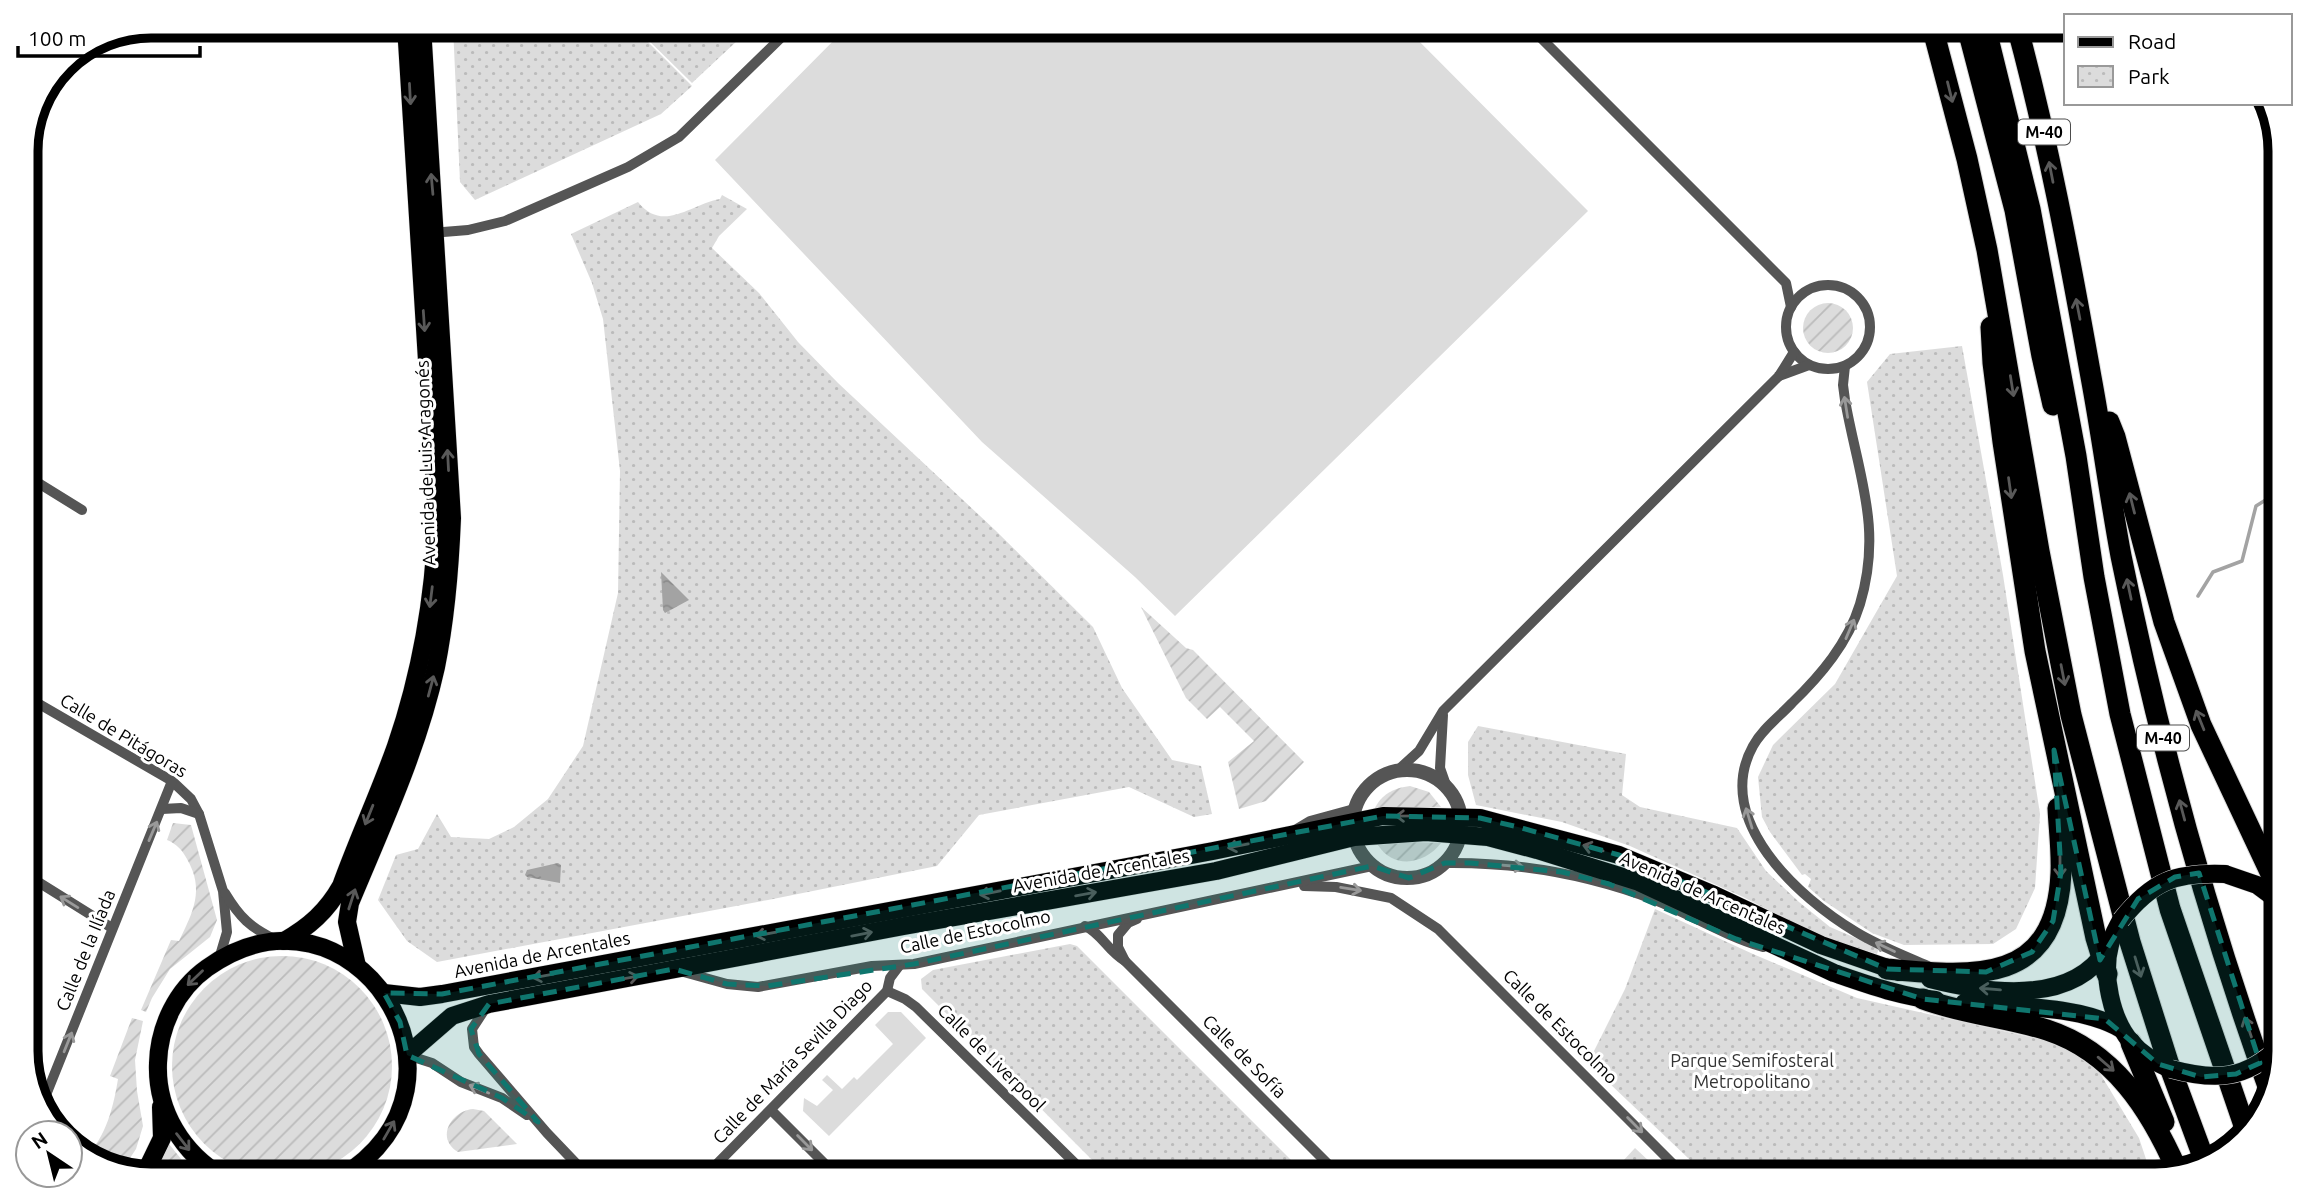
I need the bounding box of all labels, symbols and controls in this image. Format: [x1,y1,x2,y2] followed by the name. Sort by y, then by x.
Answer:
[18,14,200,58] scale bar
[2064,14,2292,105] legend
[28,26,86,50] text: 100 m
[2128,29,2176,53] text: Road
[2128,64,2170,88] text: Park
[1944,80,1957,103] one-way arrow
[403,83,416,106] one-way arrow
[2018,120,2070,144] road number: M-40
[2044,161,2058,184] one-way arrow
[425,174,438,196] one-way arrow
[2070,298,2084,321] one-way arrow
[417,310,430,333] one-way arrow
[411,360,439,566] street label: Avenida de Luis Aragonés
[2006,375,2019,397] one-way arrow
[1839,396,1852,419] one-way arrow
[441,450,454,472] one-way arrow
[2003,476,2016,499] one-way arrow
[2125,492,2138,515] one-way arrow
[2121,578,2135,601] one-way arrow
[424,585,437,608] one-way arrow
[1844,619,1857,640] one-way arrow
[2056,664,2070,686] one-way arrow
[425,675,438,698] one-way arrow
[57,689,191,781] street label: Calle de Pitágoras
[2192,709,2205,731] one-way arrow
[2137,726,2189,750] road number: M-40
[2175,799,2188,822] one-way arrow
[362,804,375,826] one-way arrow
[1742,808,1754,830] one-way arrow
[1395,809,1418,823] one-way arrow
[147,821,160,842] one-way arrow
[1227,840,1250,854] one-way arrow
[1582,841,1605,854] one-way arrow
[1011,845,1191,895] street label: Avenida de Arcentales
[1617,846,1789,938] street label: Avenida de Arcentales
[2053,856,2067,879] one-way arrow
[1501,860,1524,873] one-way arrow
[1340,883,1362,896] one-way arrow
[52,886,118,1014] street label: Calle de la Ilíada
[979,887,1002,900] one-way arrow
[1074,887,1096,900] one-way arrow
[347,889,360,911] one-way arrow
[60,895,79,910] one-way arrow
[898,905,1052,957] street label: Calle de Estocolmo
[452,927,632,981] street label: Avenida de Arcentales
[850,927,873,940] one-way arrow
[755,928,778,941] one-way arrow
[1874,940,1896,953] one-way arrow
[2132,956,2145,978] one-way arrow
[1500,965,1622,1087] street label: Calle de Estocolmo
[532,969,555,983] one-way arrow
[187,970,204,987] one-way arrow
[616,971,639,984] one-way arrow
[708,975,876,1147] street label: Calle de María Sevilla Diago
[1980,982,2002,995] one-way arrow
[934,999,1050,1115] street label: Calle de Liverpool
[1199,1010,1291,1102] street label: Calle de Sofía
[2241,1017,2254,1039] one-way arrow
[62,1031,75,1053] one-way arrow
[1670,1050,1834,1091] park label: Parque Semifosteral Metropolitano
[2097,1056,2115,1072] one-way arrow
[469,1081,490,1094] one-way arrow
[1626,1116,1643,1133] one-way arrow
[14,1119,84,1189] north arrow
[383,1120,396,1141] one-way arrow
[27,1127,51,1153] text: N
[176,1132,191,1150] one-way arrow
[796,1135,813,1152] one-way arrow

